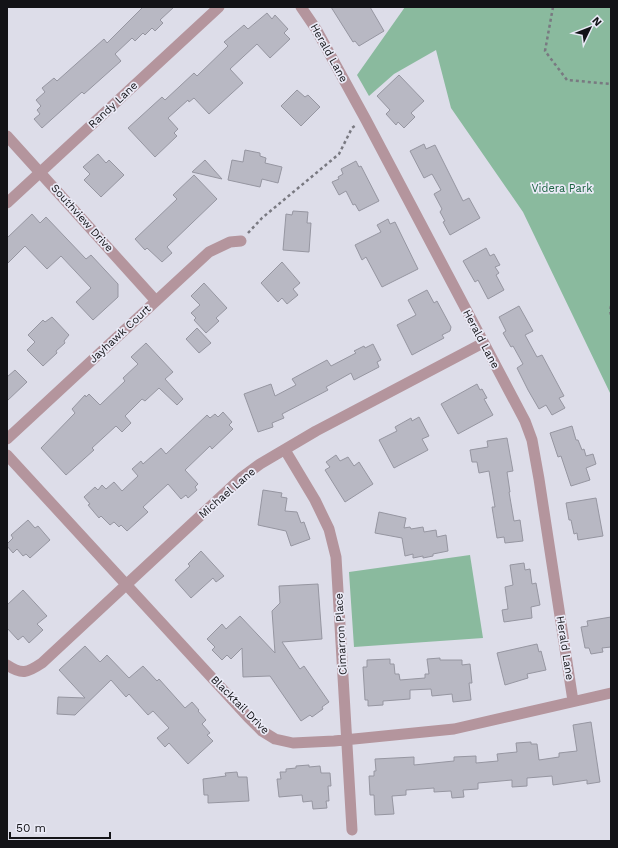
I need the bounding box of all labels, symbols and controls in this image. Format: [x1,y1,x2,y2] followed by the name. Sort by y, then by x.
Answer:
[570,8,610,48] north arrow
[589,14,604,29] text: N
[308,21,350,85] street label: Herald Lane
[86,79,140,131] street label: Randy Lane
[48,181,116,255] street label: Southview Drive
[531,182,593,195] park label: Videra Park
[87,302,154,366] street label: Jayhawk Court
[460,307,502,371] street label: Herald Lane
[196,465,258,521] street label: Michael Lane
[332,593,350,675] street label: Cimarron Place
[554,615,576,681] street label: Herald Lane
[208,673,272,737] street label: Blacktail Drive
[10,814,110,840] scale bar
[16,821,46,835] text: 50 m

